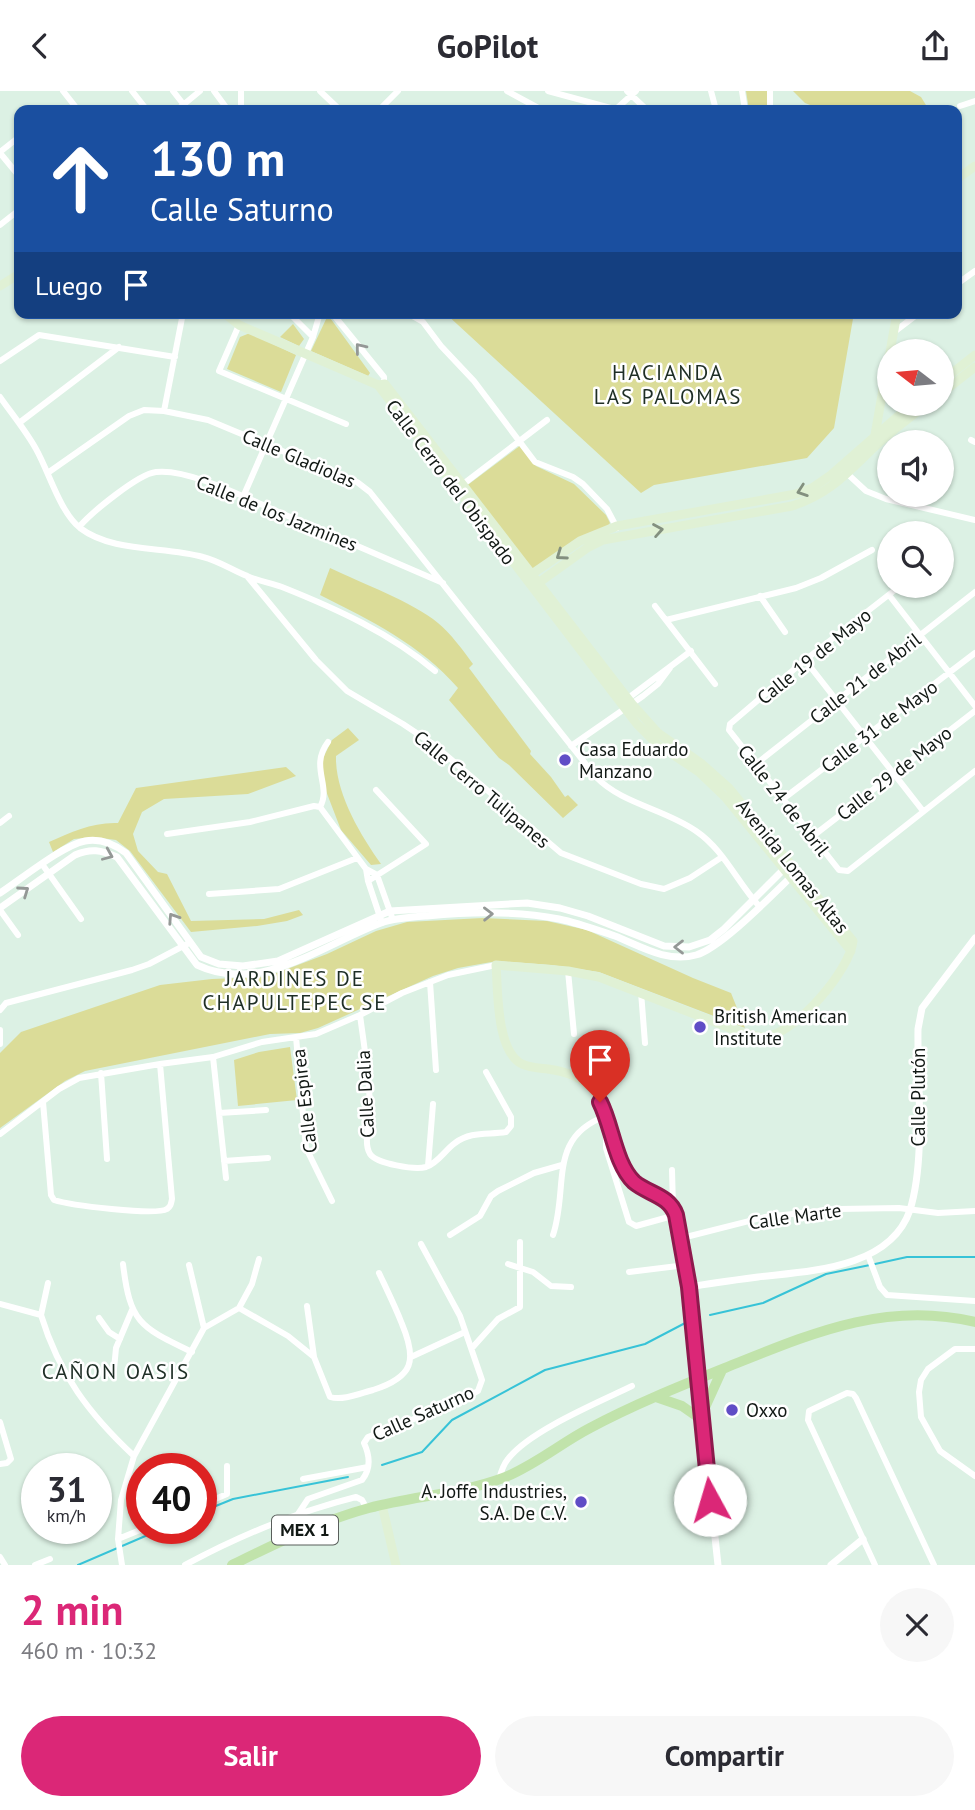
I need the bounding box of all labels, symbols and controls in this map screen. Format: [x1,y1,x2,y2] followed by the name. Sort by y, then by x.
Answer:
[437,25,538,67] text: GoPilot
[21,27,59,65] icon: back
[916,27,954,65] icon: share
[150,126,285,190] text: 130 m
[35,133,126,224] icon: ahead
[150,188,334,230] text: Calle Saturno
[117,266,155,304] icon: arrive
[35,269,103,302] text: Luego
[877,339,954,417] north arrow
[877,339,954,598] map controls
[356,344,369,356] one-way arrow
[594,359,742,410] district label: HACIANDA LAS PALOMAS
[381,395,521,569] street label: Calle Cerro del Obispado
[239,423,359,493] street label: Calle Gladiolas
[877,430,954,507] button: sound
[193,470,361,556] street label: Calle de los Jazmines
[796,483,808,497] one-way arrow
[877,521,954,598] button: search
[652,523,663,538] one-way arrow
[556,547,569,559] one-way arrow
[752,603,876,709] street label: Calle 19 de Mayo
[805,627,926,729] street label: Calle 21 de Abril
[816,674,942,778] street label: Calle 31 de Mayo
[832,721,956,825] street label: Calle 29 de Mayo
[409,725,555,853] street label: Calle Cerro Tulipanes
[579,737,688,783] place label: Casa Eduardo Manzano
[733,740,835,861] street label: Calle 24 de Abril
[557,752,573,768] marker: Casa Eduardo Manzano
[731,794,855,938] street label: Avenida Lomas Altas
[101,846,113,860] one-way arrow
[16,887,29,899] one-way arrow
[484,906,494,922] one-way arrow
[168,913,181,926] one-way arrow
[673,939,684,955] one-way arrow
[202,965,388,1016] district label: JARDINES DE CHAPULTEPEC SE
[714,1004,847,1050] place label: British American Institute
[692,1019,708,1035] marker: British American Institute
[570,1030,630,1102] pin
[581,1041,619,1079] icon: arrive
[286,1047,322,1155] street label: Calle Espirea
[906,1048,930,1147] street label: Calle Plutón
[351,1050,379,1138] street label: Calle Dalia
[747,1198,843,1234] street label: Calle Marte
[42,1358,190,1385] district label: CAÑON OASIS
[368,1380,478,1446] street label: Calle Saturno
[746,1398,787,1422] place label: Oxxo
[724,1402,740,1418] marker: Oxxo
[126,1453,217,1544] speed limit sign: 40
[673,1463,747,1537] position arrow
[47,1466,86,1512] text: 31
[421,1479,567,1525] place label: A. Joffe Industries, S.A. De C.V.
[573,1494,589,1510] marker: A. Joffe Industries, S.A. De C.V.
[47,1504,86,1527] text: km/h
[272,1515,338,1545] road number: MEX 1
[21,1582,123,1637] text: 2 min
[880,1588,954,1662] button: close
[21,1636,157,1665] text: 460 m · 10:32
[21,1716,481,1796] button: Salir
[495,1716,954,1796] button: Compartir

